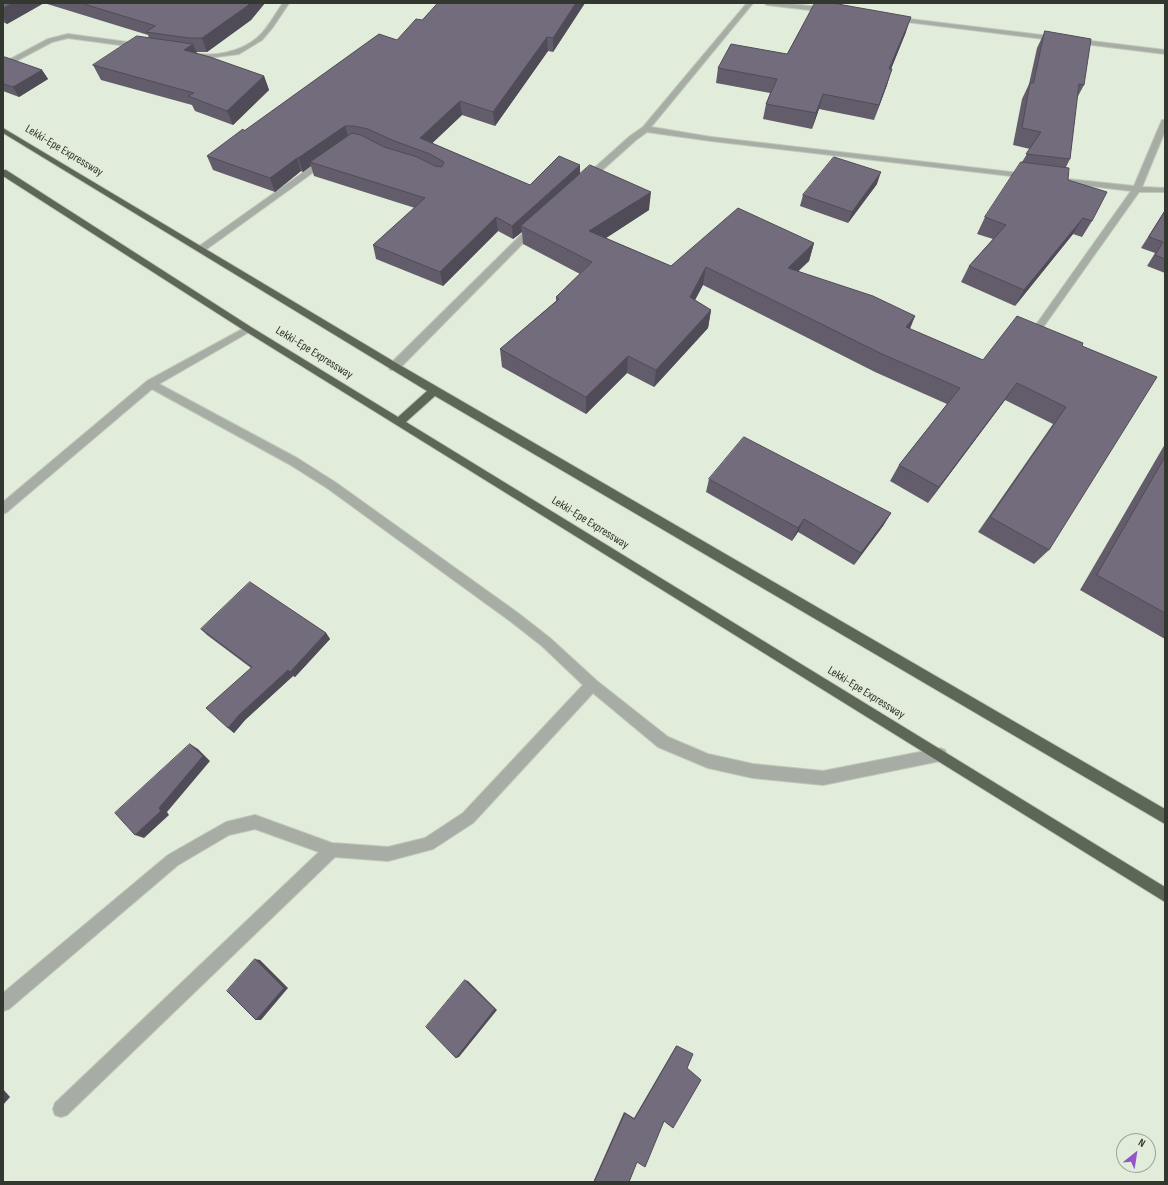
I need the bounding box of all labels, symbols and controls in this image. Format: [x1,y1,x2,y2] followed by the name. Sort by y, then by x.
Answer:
[22,122,106,180] street label: Lekki-Epe Expressway
[273,323,355,383] street label: Lekki-Epe Expressway
[549,493,631,553] street label: Lekki-Epe Expressway
[825,663,907,723] street label: Lekki-Epe Expressway
[1116,1133,1156,1173] north arrow
[1136,1136,1148,1150] text: N

